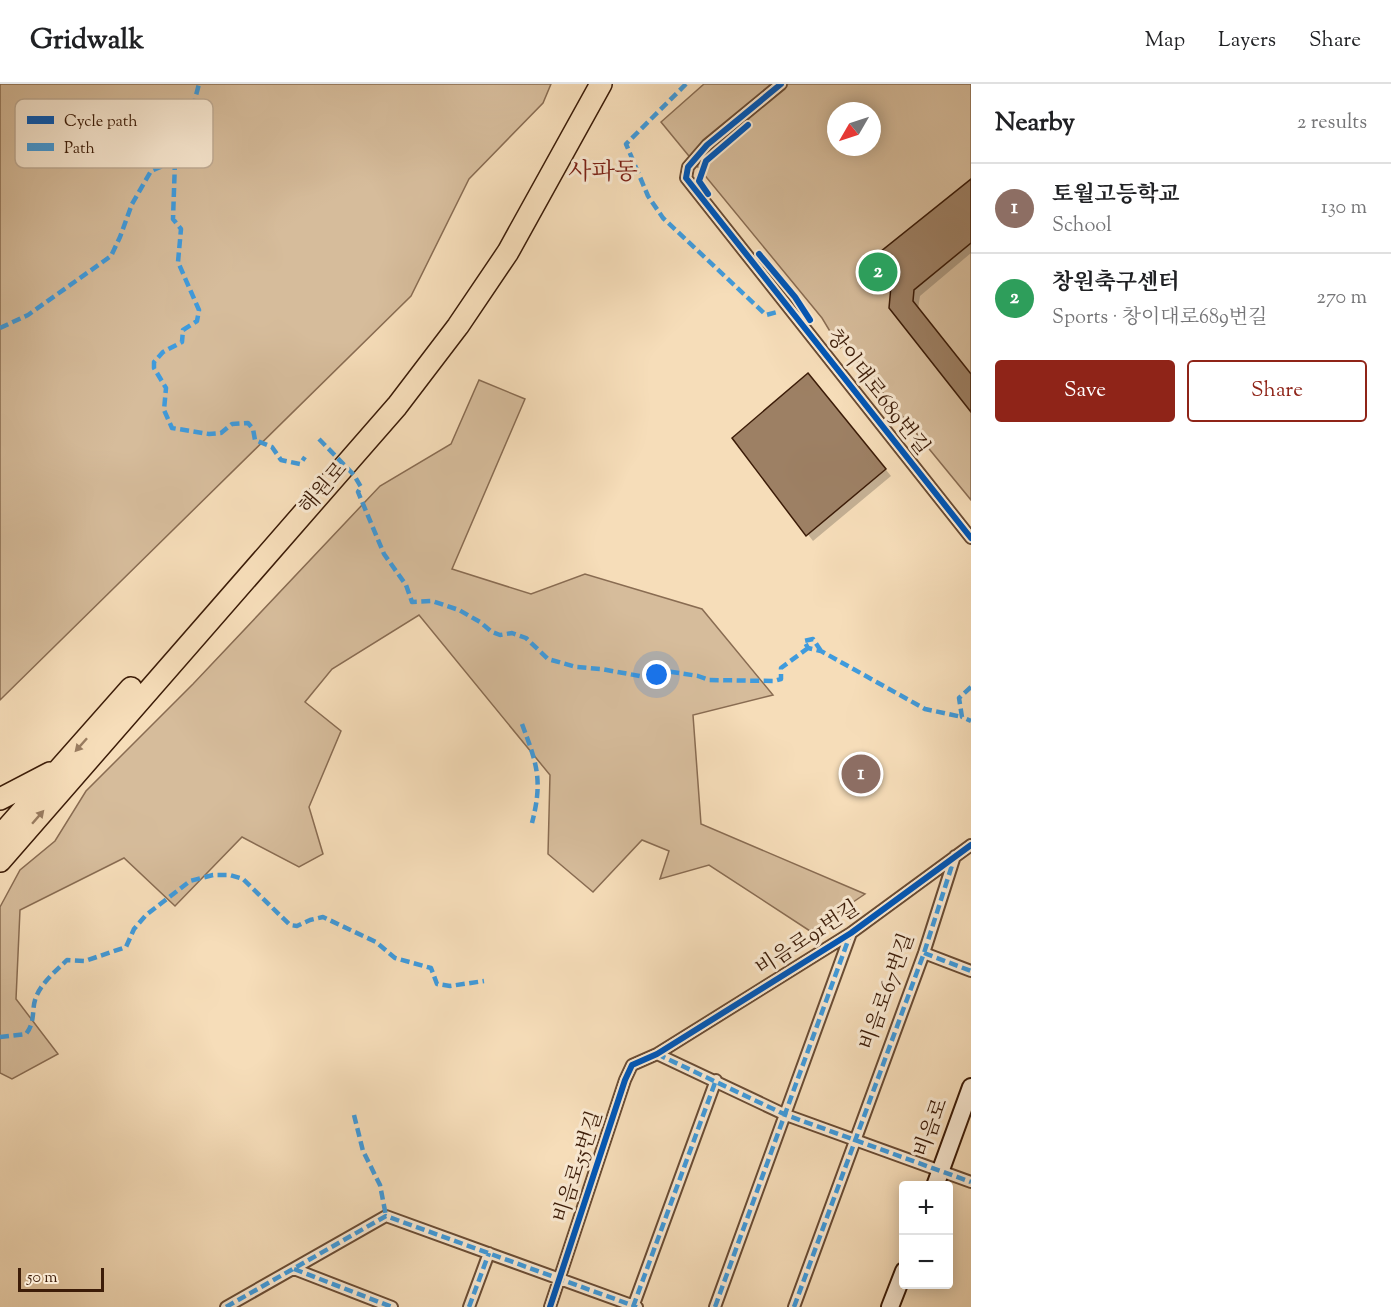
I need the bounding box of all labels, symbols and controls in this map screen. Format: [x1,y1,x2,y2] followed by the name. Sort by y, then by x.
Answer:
[30,21,144,61] text: Gridwalk
[1145,26,1185,56] text: Map
[1218,26,1276,56] text: Layers
[1309,26,1361,56] text: Share
[15,99,213,168] legend
[827,102,881,156] north arrow
[995,105,1075,142] text: Nearby
[1297,109,1367,138] text: 2 results
[64,111,138,134] text: Cycle path
[64,138,95,161] text: Path
[568,156,638,190] district label: 사파동
[1052,180,1180,212] text: 토월고등학교
[1011,194,1018,223] text: 1
[1321,194,1367,223] text: 130 m
[1052,212,1112,241] text: School
[858,250,898,294] pin: 2
[1052,268,1180,300] text: 창원축구센터
[1010,284,1019,313] text: 2
[1317,284,1367,313] text: 270 m
[1052,304,1267,333] text: Sports · 창이대로689번길
[818,324,936,462] street label: 창이대로689번길
[995,360,1175,422] button: Save
[1187,360,1367,422] button: Share
[293,456,355,522] street label: 해원로
[642,660,671,689] your location
[75,737,88,752] one-way arrow
[842,752,880,796] pin: 1
[32,809,45,825] one-way arrow
[750,894,866,984] street label: 비음로91번길
[853,929,923,1055] street label: 비음로67번길
[907,1094,957,1162] street label: 비음로
[547,1107,611,1227] street label: 비음로55번길
[899,1181,953,1289] map controls
[899,1181,953,1235] button: +
[899,1235,953,1289] button: −
[18,1265,104,1292] scale bar
[27,1267,58,1290] text: 50 m

